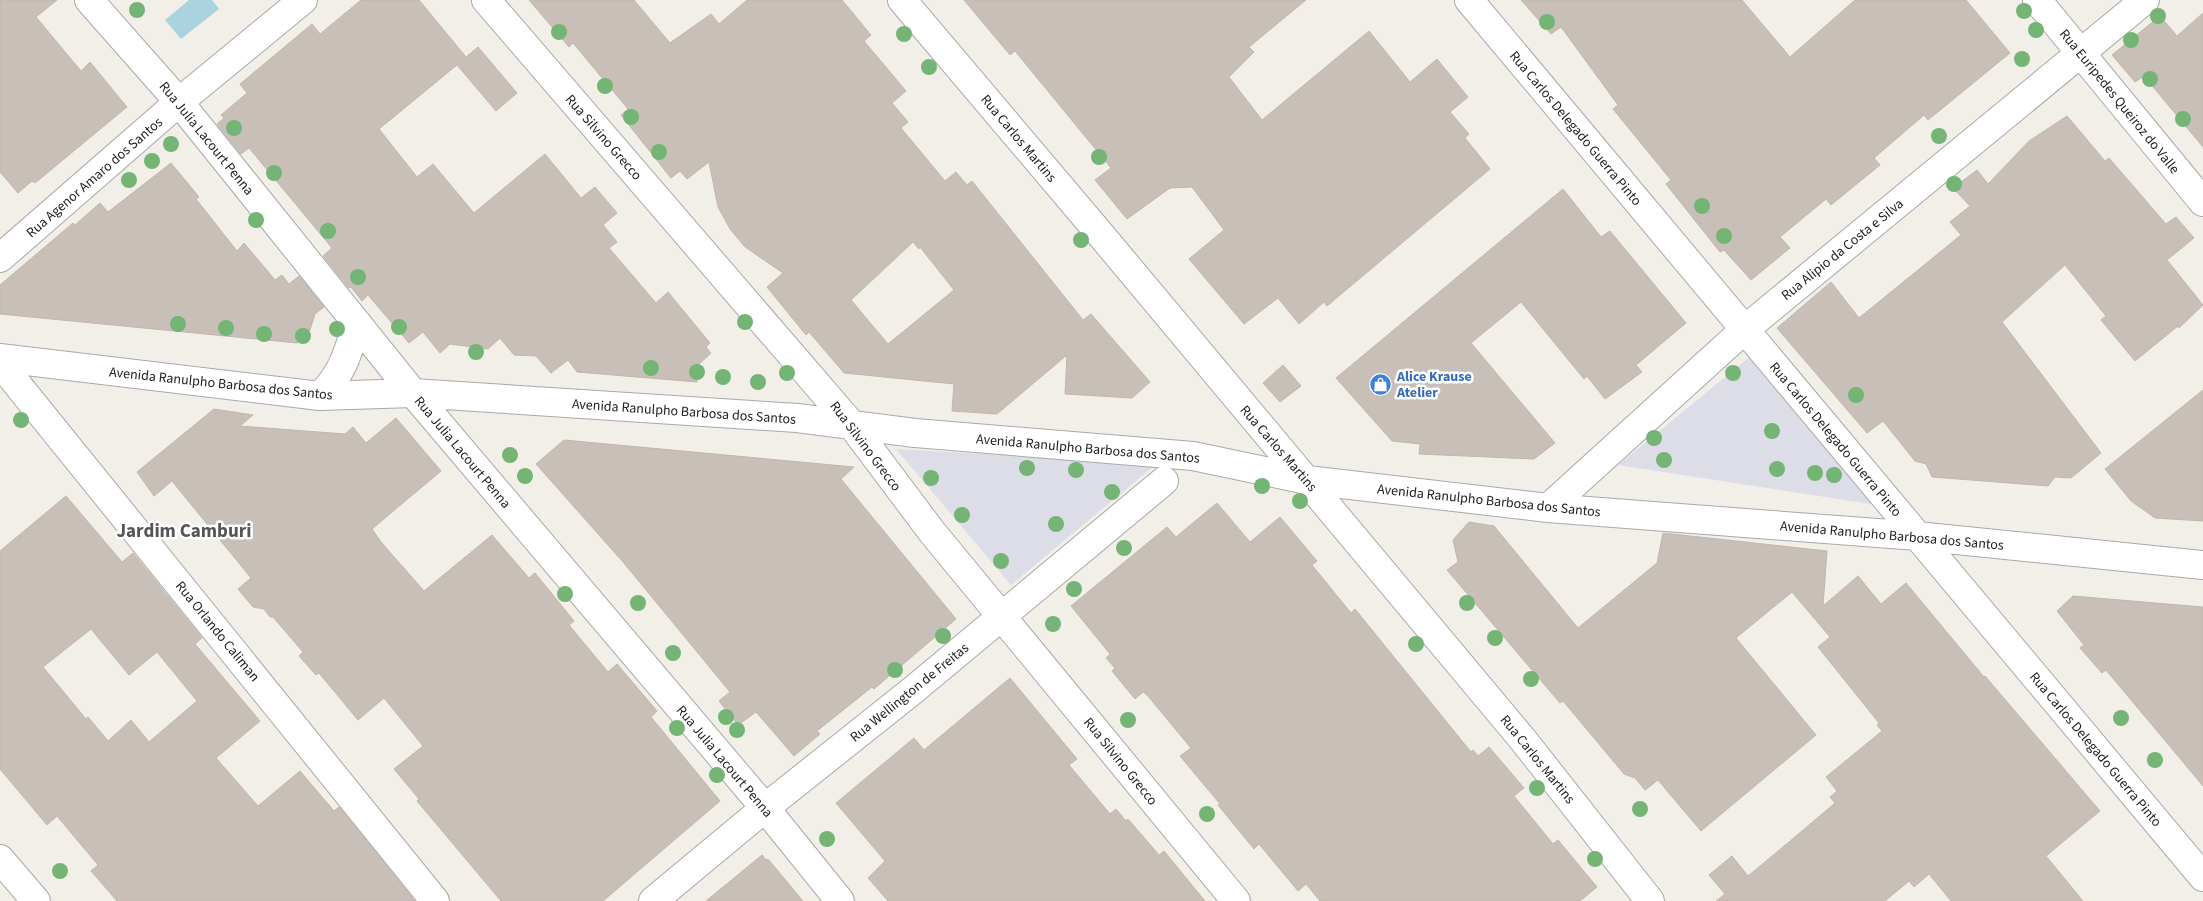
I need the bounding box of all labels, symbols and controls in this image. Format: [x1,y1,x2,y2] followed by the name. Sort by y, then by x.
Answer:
[2054,25,2184,178] street label: Rua Euripedes Queiroz do Valle
[1504,47,1646,210] street label: Rua Carlos Delegado Guerra Pinto
[154,78,258,200] street label: Rua Julia Lacourt Penna
[560,90,646,185] street label: Rua Silvino Grecco
[976,90,1061,187] street label: Rua Carlos Martins
[22,113,167,243] street label: Rua Agenor Amaro dos Santos
[1777,194,1908,305] street label: Rua Alipio da Costa e Silva
[1764,358,1906,521] street label: Rua Carlos Delegado Guerra Pinto
[108,362,334,406] street label: Avenida Ranulpho Barbosa dos Santos
[1396,367,1472,403] place label: Alice Krause Atelier
[1369,372,1393,396] shop icon: Alice Krause Atelier
[409,392,515,513] street label: Rua Julia Lacourt Penna
[571,394,797,430] street label: Avenida Ranulpho Barbosa dos Santos
[825,397,906,496] street label: Rua Silvino Grecco
[1235,401,1322,496] street label: Rua Carlos Martins
[975,429,1201,469] street label: Avenida Ranulpho Barbosa dos Santos
[1376,479,1602,523] street label: Avenida Ranulpho Barbosa dos Santos
[1779,516,2005,556] street label: Avenida Ranulpho Barbosa dos Santos
[116,518,252,545] district label: Jardim Camburi
[170,577,264,686] street label: Rua Orlando Caliman
[846,638,973,747] street label: Rua Wellington de Freitas
[2024,668,2166,831] street label: Rua Carlos Delegado Guerra Pinto
[671,701,777,822] street label: Rua Julia Lacourt Penna
[1495,711,1579,808] street label: Rua Carlos Martins
[1078,713,1162,810] street label: Rua Silvino Grecco

